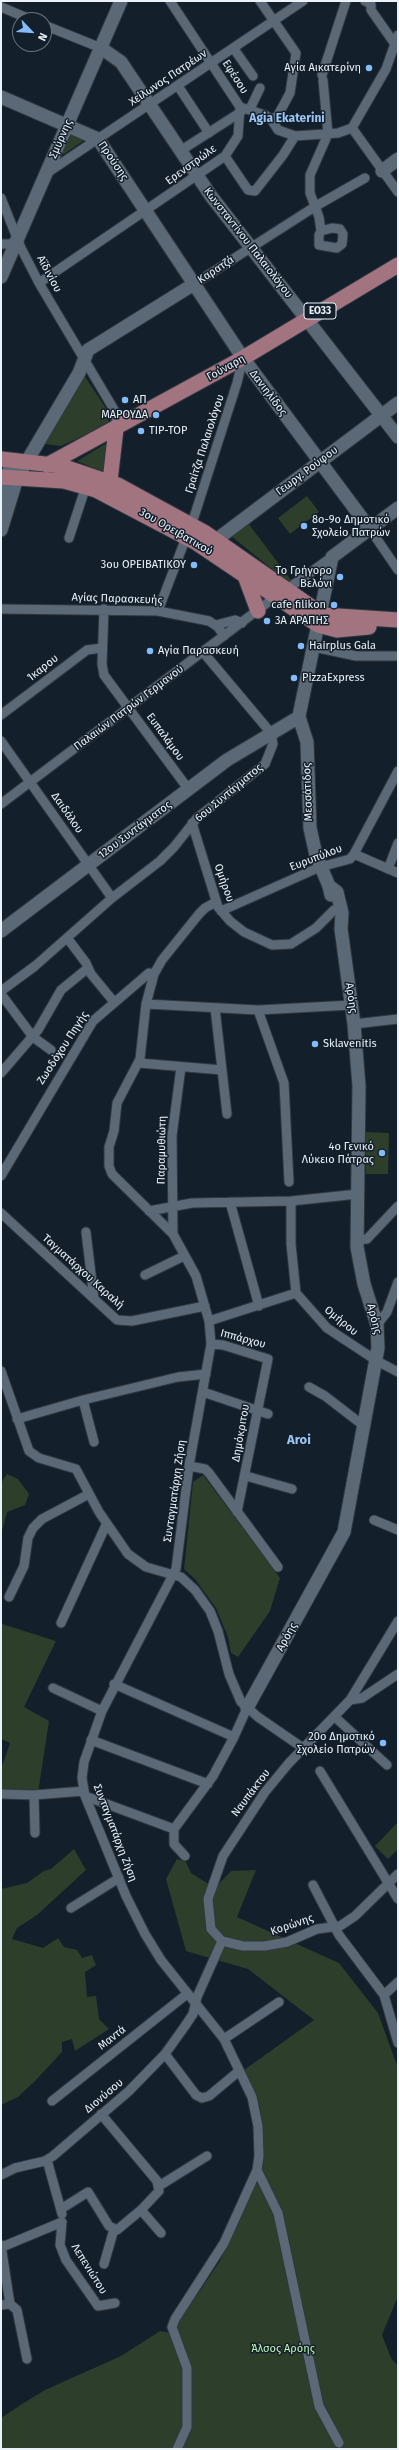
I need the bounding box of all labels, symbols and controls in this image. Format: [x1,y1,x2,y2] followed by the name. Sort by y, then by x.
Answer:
[12,12,52,52] north arrow
[35,31,50,43] text: N
[127,47,209,109] street label: Χείλωνος Πατρέων
[219,58,251,96] street label: Εφέσου
[284,61,361,75] place label: Αγία Αικατερίνη
[364,63,374,73] marker: Αγία Αικατερίνη
[249,112,325,126] district label: Agia Ekaterini
[47,117,75,161] street label: Σμύρνης
[95,139,131,183] street label: Προύσης
[163,142,219,188] street label: Ερενστρώλε
[201,185,295,301] street label: Κωνσταντίνου Παλαιολόγου
[34,253,64,295] street label: Αϊδινίου
[195,253,237,287] street label: Καρατζά
[304,303,336,319] road number: ΕΟ33
[205,352,247,384] street label: Γούναρη
[246,367,290,419] street label: Δανιηλίδος
[133,393,147,407] place label: ΑΠ
[183,393,227,495] street label: Γραίτζα Παλαιολόγου
[120,395,130,405] marker: ΑΠ
[101,408,148,422] place label: ΜΑΡΟΥΔΑ
[151,410,161,420] marker: ΜΑΡΟΥΔΑ
[149,424,187,438] place label: TIP-TOP
[136,426,146,436] marker: TIP-TOP
[273,443,341,499] street label: Γεωργ. Ρούφου
[137,506,215,558] street label: 3ου Ορειβατικού
[312,513,390,539] place label: 8o-9ο Δημοτικό Σχολείο Πατρών
[299,521,309,531] marker: 8o-9ο Δημοτικό Σχολείο Πατρών
[101,558,186,572] place label: 3ου ΟΡΕΙΒΑΤΙΚΟΥ
[189,560,199,570] marker: 3ου ΟΡΕΙΒΑΤΙΚΟΥ
[276,564,332,590] place label: Το Γρήγορο Βελόνι
[335,572,345,582] marker: Το Γρήγορο Βελόνι
[71,591,163,607] street label: Αγίας Παρασκευής
[271,598,326,612] place label: cafe filikon
[329,600,339,610] marker: cafe filikon
[275,614,328,628] place label: 3Α ΑΡΑΠΗΣ
[262,616,272,626] marker: 3Α ΑΡΑΠΗΣ
[309,639,376,653] place label: Hairplus Gala
[296,641,306,651] marker: Hairplus Gala
[158,644,239,658] place label: Αγία Παρασκευή
[145,646,155,656] marker: Αγία Παρασκευή
[25,652,61,684] street label: Ίκαρου
[71,662,187,754] street label: Παλαιών Πατρών Γερμανού
[302,671,365,685] place label: PizzaExpress
[289,673,299,683] marker: PizzaExpress
[143,711,187,763] street label: Ευπαλάμου
[193,761,265,825] street label: 6ου Συντάγματος
[300,762,316,822] street label: Μεσσάτιδος
[48,790,86,836] street label: Δαιδάλου
[96,798,174,862] street label: 12ου Συντάγματος
[288,842,344,874] street label: Ευρυπύλου
[211,862,237,904] street label: Ομήρου
[342,982,360,1014] street label: Αρόης
[34,1009,92,1087] street label: Ζωοδόχου Πηγής
[323,1037,377,1051] place label: Sklavenitis
[310,1039,320,1049] marker: Sklavenitis
[155,1116,169,1184] street label: Παραμυθιώτη
[302,1140,374,1166] place label: 4ο Γενικό Λύκειο Πάτρας
[377,1148,387,1158] marker: 4ο Γενικό Λύκειο Πάτρας
[40,1232,126,1312] street label: Ταγματάρχου Καραλή
[364,1302,384,1336] street label: Αρόης
[321,1303,361,1339] street label: Ομήρου
[219,1327,267,1351] street label: Ιππάρχου
[229,1403,253,1463] street label: Δημόκριτου
[287,1432,311,1448] district label: Aroi
[161,1439,189,1543] street label: Συνταγματάρχη Ζήση
[274,1620,300,1654] street label: Αρόης
[297,1730,375,1756] place label: 20ο Δημοτικό Σχολείο Πατρών
[378,1738,388,1748] marker: 20ο Δημοτικό Σχολείο Πατρών
[229,1767,273,1819] street label: Ναυπάκτου
[90,1782,140,1884] street label: Συνταγματάρχη Ζήση
[269,1911,315,1939] street label: Κορώνης
[95,2023,129,2053] street label: Μαντά
[82,2076,126,2116] street label: Διονύσου
[68,2241,110,2297] street label: Λεπενιώτου
[251,2342,315,2356] park label: Άλσος Αρόης

